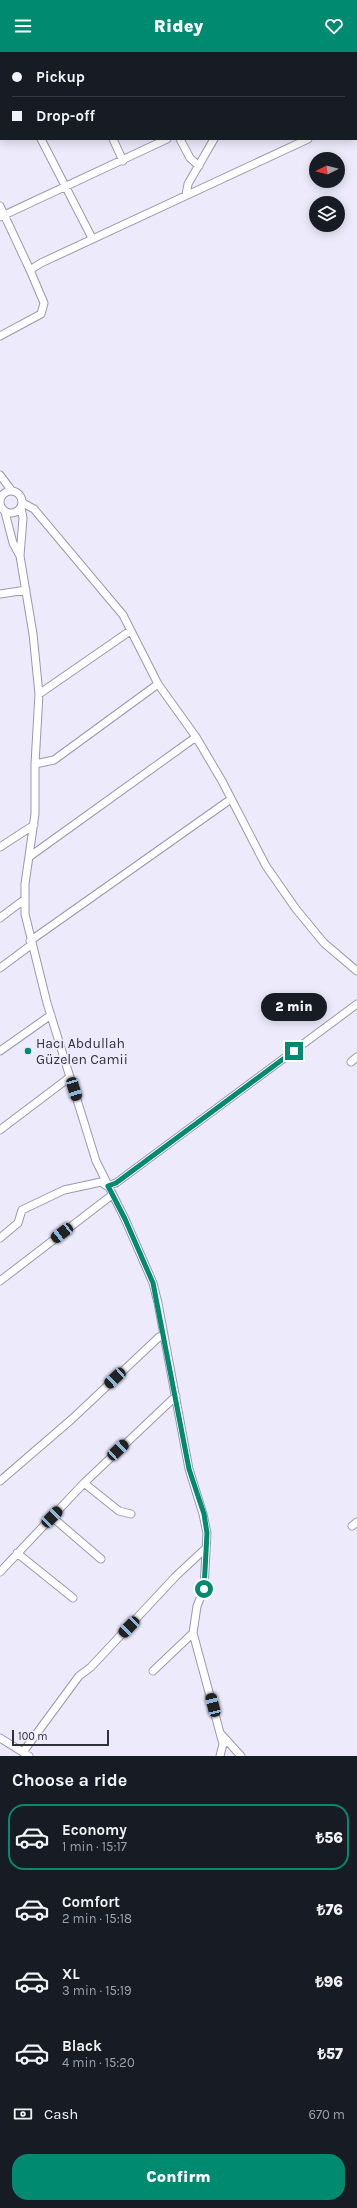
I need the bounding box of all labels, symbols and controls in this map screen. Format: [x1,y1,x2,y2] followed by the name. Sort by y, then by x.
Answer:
[12,15,34,37] icon: menu
[154,15,203,37] text: Ridey
[323,15,345,37] icon: heart
[36,68,85,86] text: Pickup
[36,107,95,125] text: Drop-off
[309,152,345,188] north arrow
[309,152,345,232] map controls
[309,196,345,232] button: layers
[261,993,327,1021] callout: 2 min
[275,999,313,1014] text: 2 min
[36,1035,128,1068] place label: Hacı Abdullah Güzelen Camii
[285,1042,303,1060] route end
[23,1046,33,1056] marker: Hacı Abdullah Güzelen Camii
[65,1076,83,1102] car
[49,1221,75,1245] car
[102,1365,128,1391] car
[105,1437,131,1463] car
[39,1504,65,1530] car
[195,1580,213,1598] route start
[116,1614,142,1640] car
[204,1692,222,1718] car
[12,1728,109,1747] scale bar
[18,1730,48,1743] text: 100 m
[12,1769,127,1791] text: Choose a ride
[14,1819,50,1855] icon: car
[62,1821,127,1839] text: Economy
[316,1829,343,1847] text: ₺56
[62,1839,127,1854] text: 1 min · 15:17
[14,1891,50,1927] icon: car
[62,1893,120,1911] text: Comfort
[317,1901,343,1919] text: ₺76
[62,1911,132,1926] text: 2 min · 15:18
[14,1963,50,1999] icon: car
[62,1965,80,1983] text: XL
[315,1973,343,1991] text: ₺96
[62,1983,132,1998] text: 3 min · 15:19
[14,2035,50,2071] icon: car
[62,2037,102,2055] text: Black
[318,2045,343,2063] text: ₺57
[62,2055,135,2070] text: 4 min · 15:20
[12,2103,34,2125] icon: cash
[44,2105,78,2123] text: Cash
[308,2107,345,2122] text: 670 m
[12,2154,345,2200] button: Confirm

